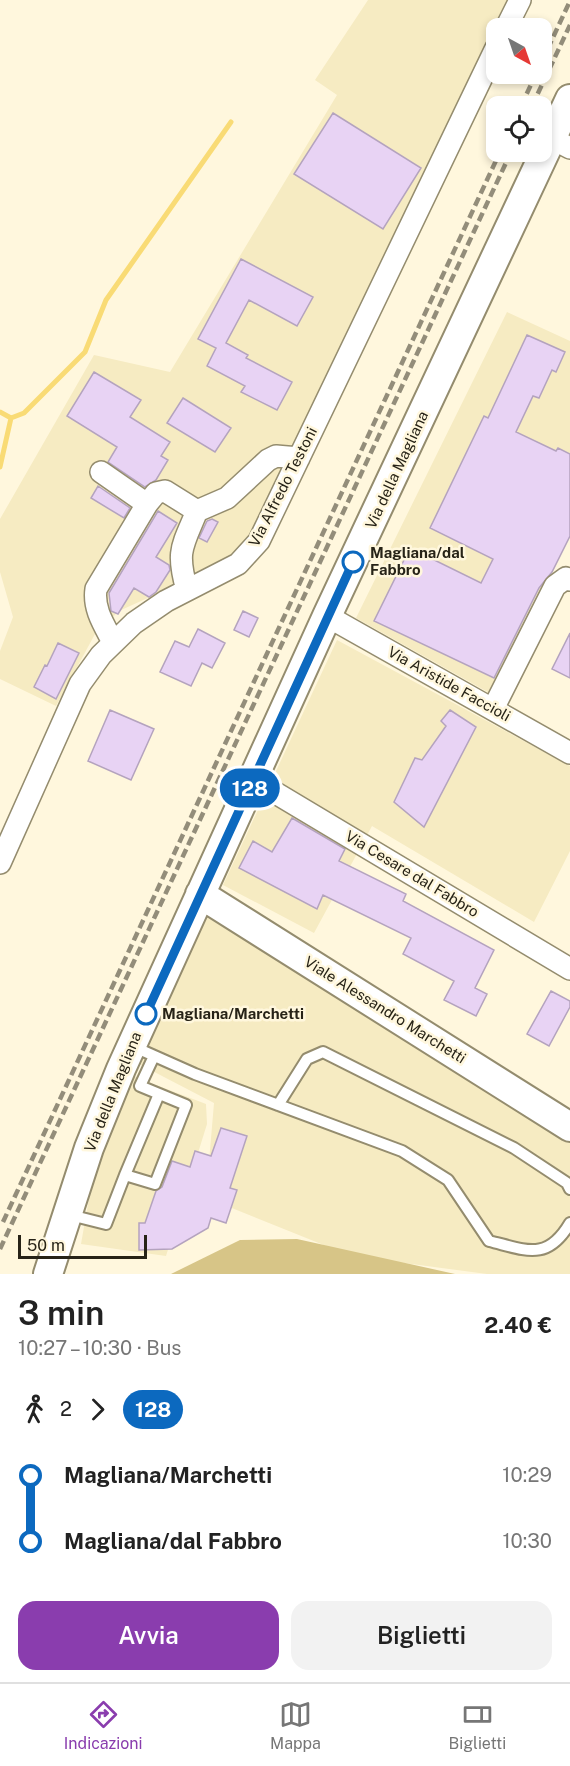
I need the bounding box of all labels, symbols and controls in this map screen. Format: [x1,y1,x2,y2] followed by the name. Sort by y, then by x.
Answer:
[486,18,552,84] north arrow
[486,18,552,162] map controls
[486,96,552,162] button: locate
[362,408,431,531] street label: Via della Magliana
[245,424,320,549] street label: Via Alfredo Testoni
[370,544,465,578] place label: Magliana/dal Fabbro
[342,551,364,573] marker: Magliana/dal Fabbro
[385,643,514,724] street label: Via Aristide Faccioli
[216,768,284,808] line badge: 128
[232,776,268,801] text: 128
[342,827,482,920] street label: Via Cesare dal Fabbro
[301,953,469,1066] street label: Viale Alessandro Marchetti
[135,1003,157,1025] marker: Magliana/Marchetti
[162,1005,304,1022] place label: Magliana/Marchetti
[81,1029,144,1154] street label: Via della Magliana
[18,1232,147,1260] scale bar
[27,1236,65,1255] text: 50 m
[18,1294,104,1332] text: 3 min
[484,1312,552,1338] text: 2.40 €
[18,1336,181,1360] text: 10:27 – 10:30 · Bus
[18,1393,51,1426] icon: walk
[81,1393,114,1426] icon: forward
[60,1397,72,1421] text: 2
[135,1397,171,1422] text: 128
[64,1462,272,1488] text: Magliana/Marchetti
[502,1463,552,1487] text: 10:29
[64,1528,282,1554] text: Magliana/dal Fabbro
[502,1529,552,1553] text: 10:30
[18,1601,279,1670] button: Avvia
[291,1601,552,1670] button: Biglietti
[64,1698,142,1753] tab: Indicazioni
[270,1698,321,1753] tab: Mappa
[449,1698,506,1753] tab: Biglietti

